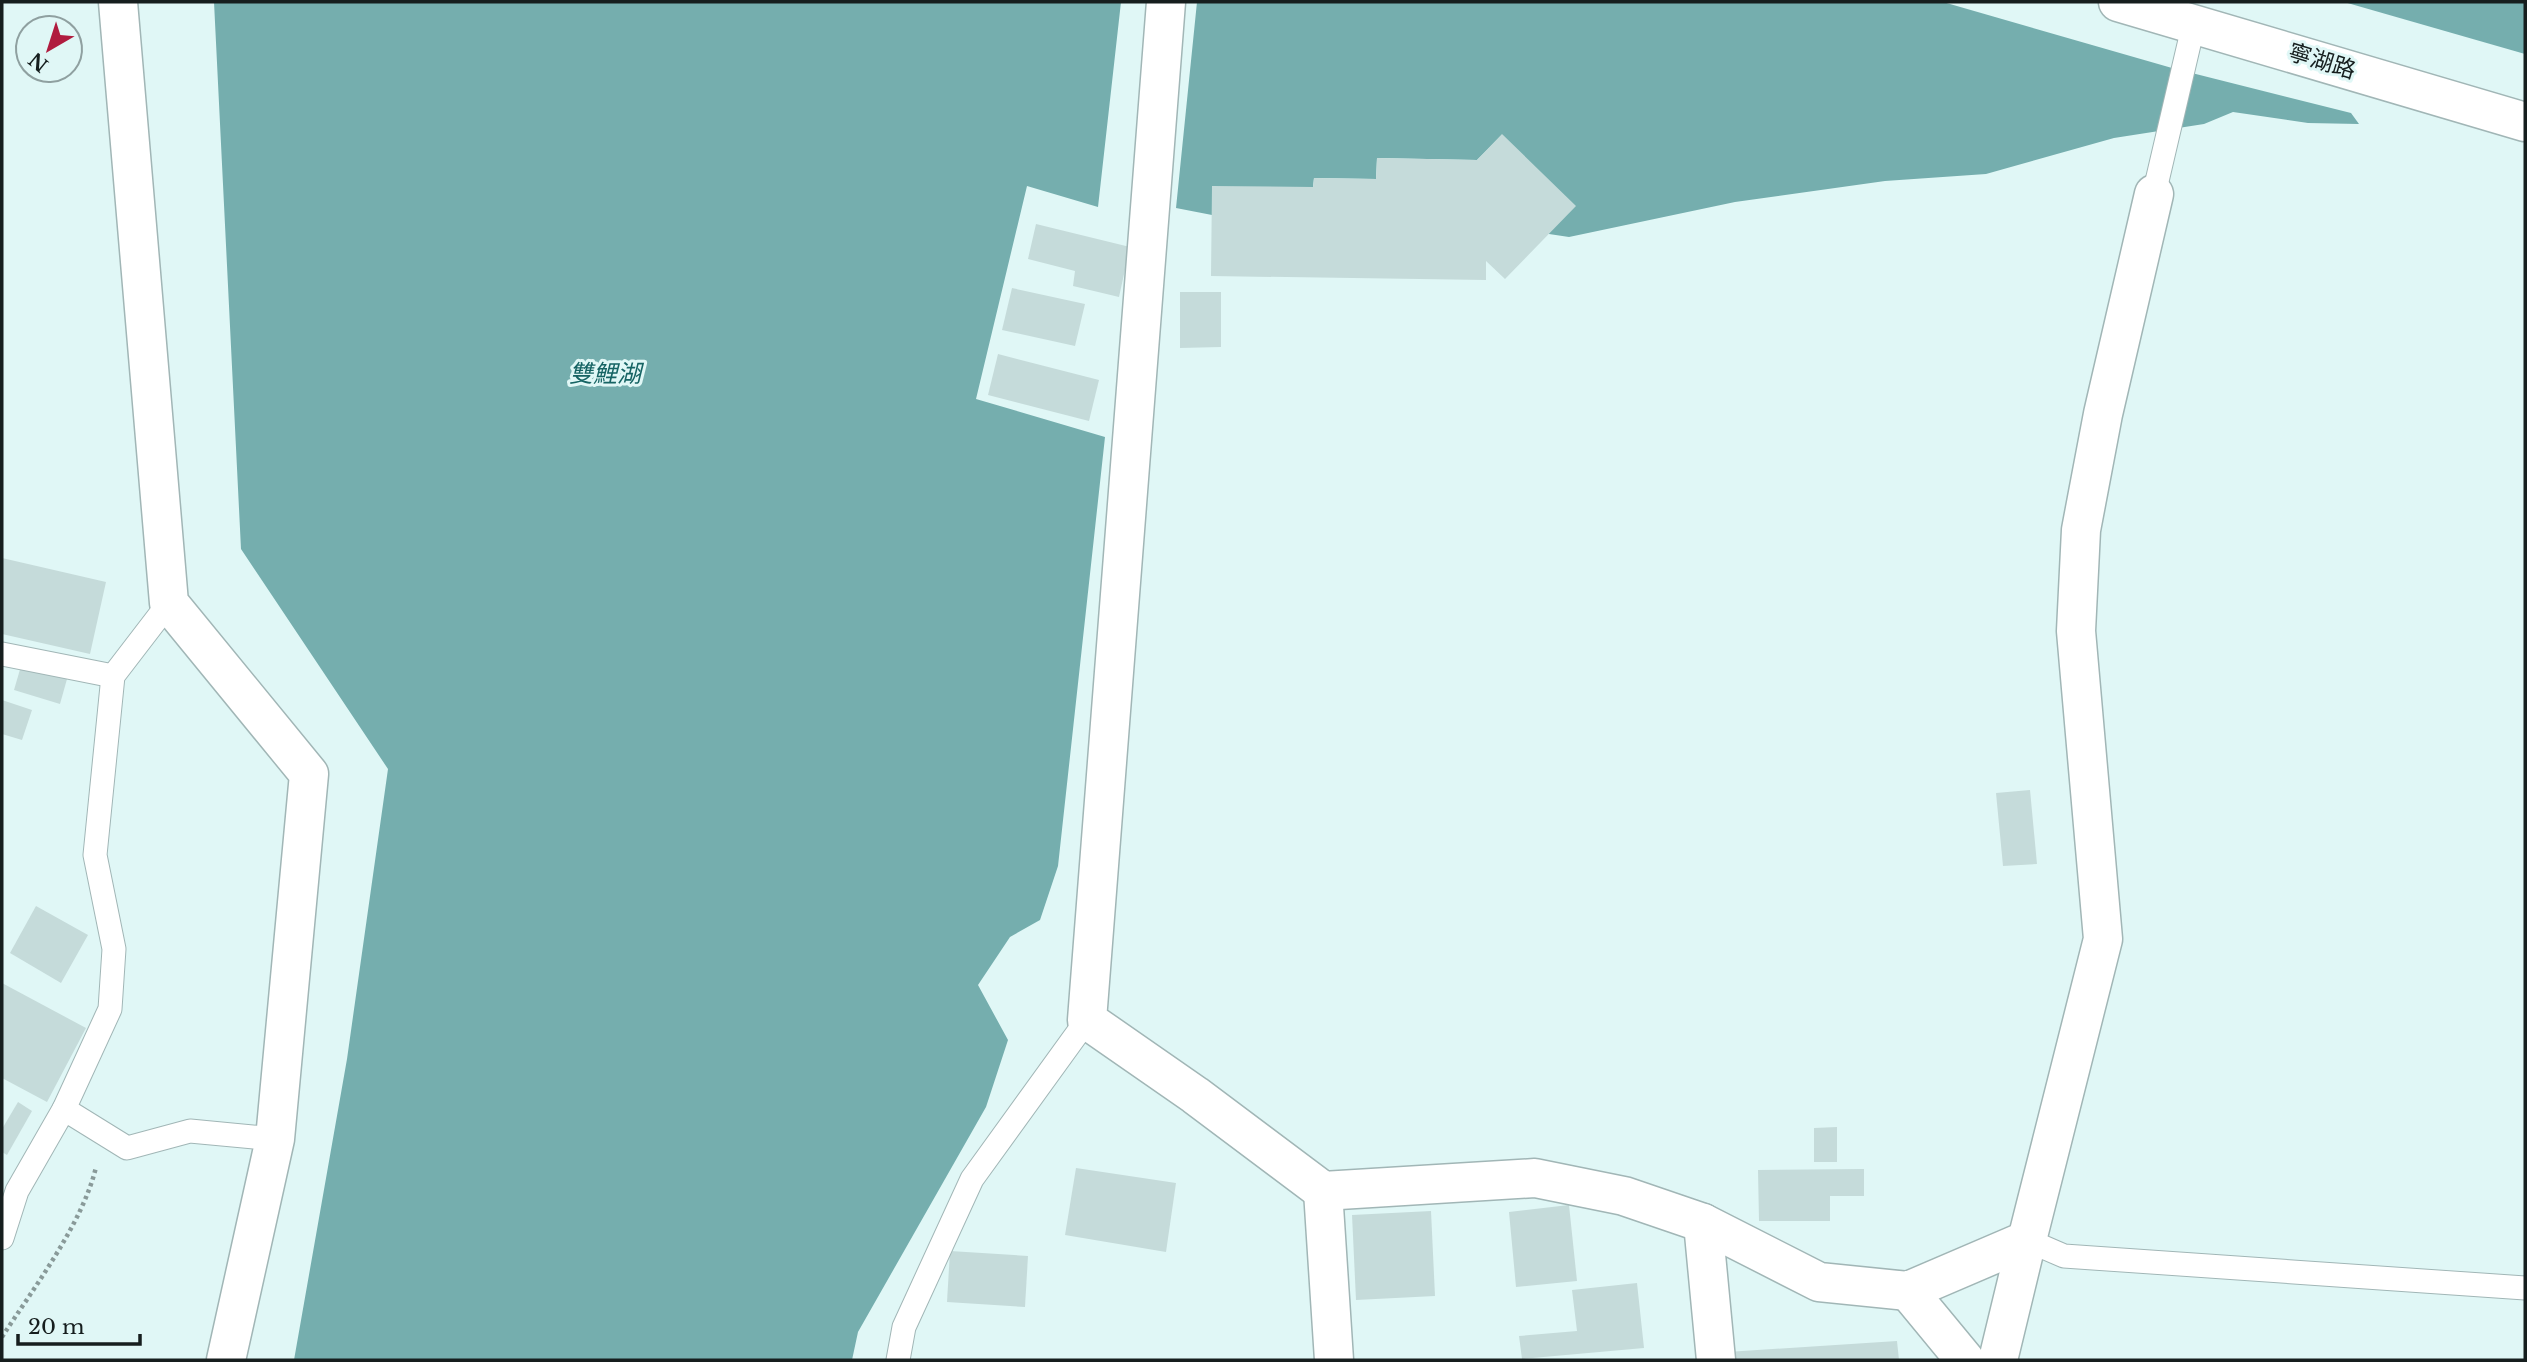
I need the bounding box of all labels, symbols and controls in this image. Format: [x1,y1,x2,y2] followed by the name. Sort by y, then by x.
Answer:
[14,14,84,84] north arrow
[2285,38,2359,84] street label: 寧湖路
[24,47,53,76] text: N
[569,359,645,388] water label: 雙鯉湖
[18,1302,140,1346] scale bar
[28,1314,85,1340] text: 20 m

